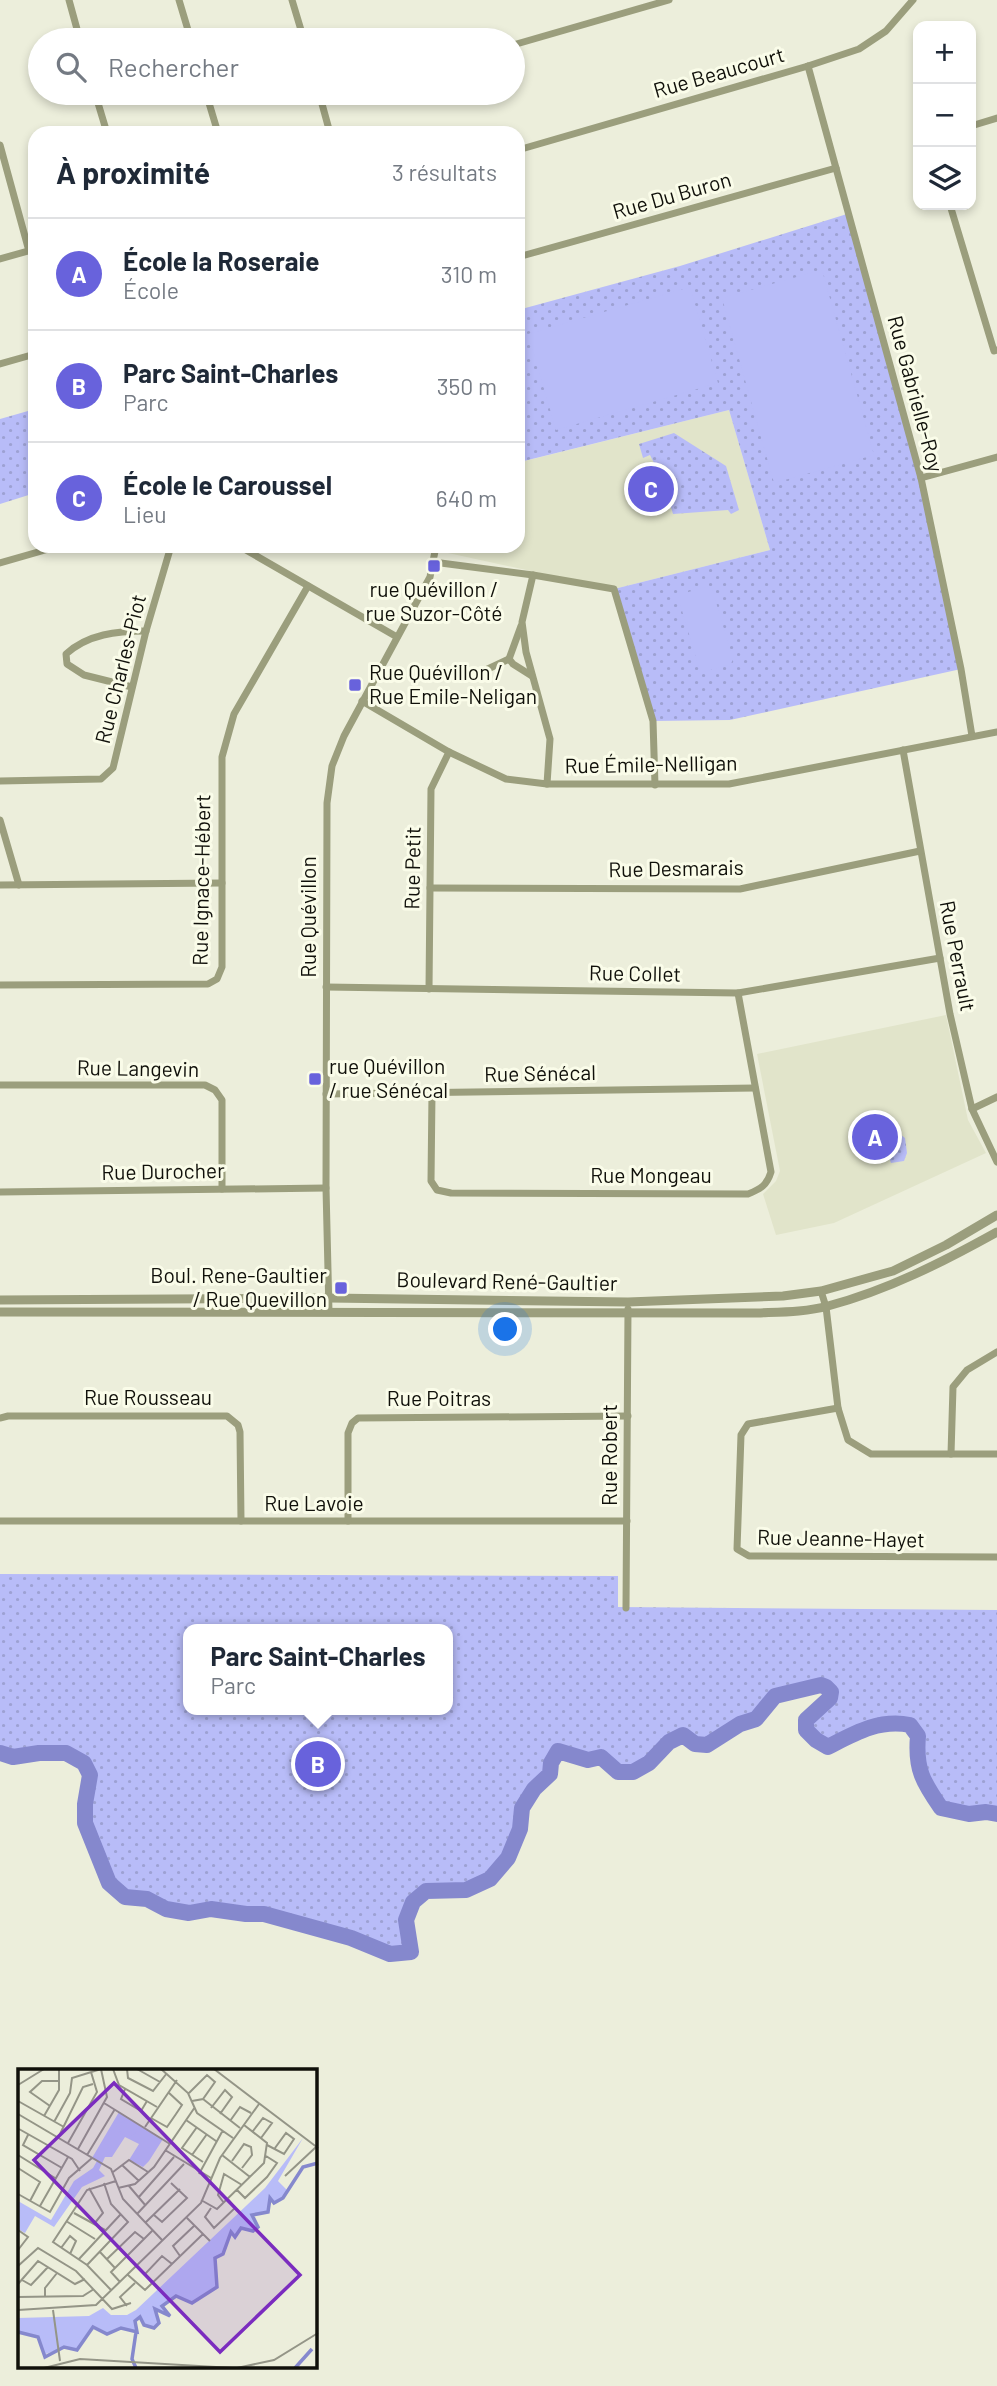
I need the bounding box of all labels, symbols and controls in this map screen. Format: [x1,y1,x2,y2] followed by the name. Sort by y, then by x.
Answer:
[913,21,976,210] map controls
[913,21,976,84] button: +
[28,28,525,105] search box
[650,41,787,102] street label: Rue Beaucourt
[52,48,90,86] icon: search
[108,51,239,82] text: Rechercher
[913,84,976,147] button: −
[913,147,976,210] button: layers
[56,154,210,190] text: À proximité
[392,158,497,186] text: 3 résultats
[609,166,734,223] street label: Rue Du Buron
[123,245,319,276] text: École la Roseraie
[71,260,87,288] text: A
[441,260,497,288] text: 310 m
[123,276,179,304] text: École
[884,312,949,475] street label: Rue Gabrielle-Roy
[123,357,338,388] text: Parc Saint-Charles
[72,372,86,400] text: B
[437,372,497,400] text: 350 m
[123,388,169,416] text: Parc
[628,463,674,515] pin: C
[123,469,332,500] text: École le Caroussel
[72,484,86,512] text: C
[436,484,497,512] text: 640 m
[123,500,167,528] text: Lieu
[426,558,442,574] marker: rue Quévillon / rue Suzor-Côté
[366,576,502,625] place label: rue Quévillon / rue Suzor-Côté
[89,591,150,746] street label: Rue Charles-Piot
[369,659,537,708] place label: Rue Quévillon / Rue Emile-Neligan
[347,677,363,693] marker: Rue Quévillon / Rue Emile-Neligan
[564,749,738,778] street label: Rue Émile-Nelligan
[187,794,214,966] street label: Rue Ignace-Hébert
[398,826,425,910] street label: Rue Petit
[608,854,744,881] street label: Rue Desmarais
[295,856,320,978] street label: Rue Quévillon
[935,898,981,1013] street label: Rue Perrault
[589,959,681,986] street label: Rue Collet
[329,1053,448,1102] place label: rue Quévillon / rue Sénécal
[77,1054,199,1081] street label: Rue Langevin
[484,1059,596,1086] street label: Rue Sénécal
[307,1071,323,1087] marker: rue Quévillon / rue Sénécal
[852,1111,898,1163] pin: A
[101,1157,225,1184] street label: Rue Durocher
[590,1162,712,1187] street label: Rue Mongeau
[150,1262,327,1311] place label: Boul. Rene-Gaultier / Rue Quevillon
[396,1266,618,1295] street label: Boulevard René-Gaultier
[333,1280,349,1296] marker: Boul. Rene-Gaultier / Rue Quevillon
[488,1312,522,1346] your location
[84,1384,212,1409] street label: Rue Rousseau
[387,1385,491,1410] street label: Rue Poitras
[596,1404,621,1506] street label: Rue Robert
[264,1490,364,1515] street label: Rue Lavoie
[757,1524,925,1551] street label: Rue Jeanne-Hayet
[183,1624,453,1715] popup
[210,1640,426,1671] text: Parc Saint-Charles
[210,1671,256,1699] text: Parc
[295,1738,341,1790] pin: B
[18,2069,317,2368] inset map

